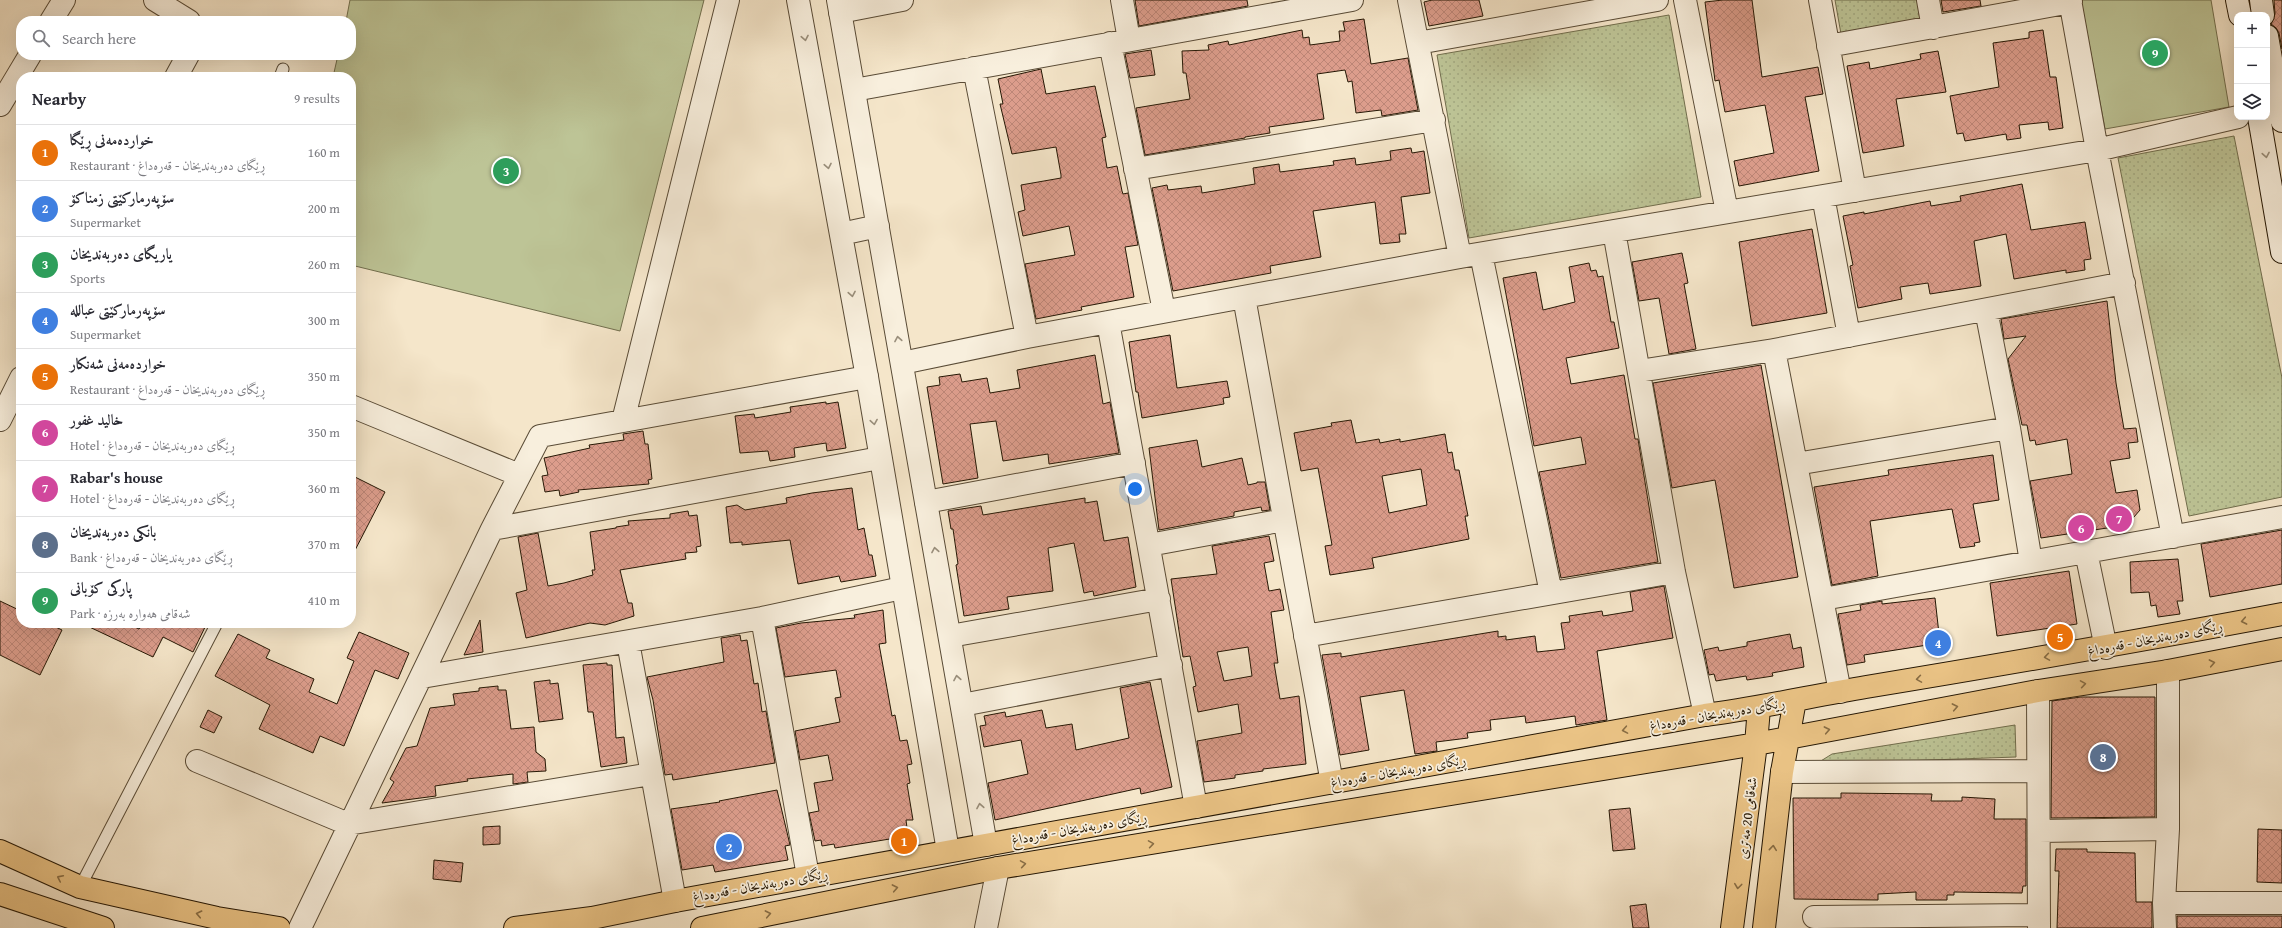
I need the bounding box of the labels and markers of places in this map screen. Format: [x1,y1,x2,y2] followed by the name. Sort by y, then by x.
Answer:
[2142,38,2168,68] pin: 9
[493,156,519,186] pin: 3
[2106,504,2132,534] pin: 7
[2068,513,2094,543] pin: 6
[2047,622,2073,652] pin: 5
[1925,628,1951,658] pin: 4
[2090,742,2116,772] pin: 8
[891,826,917,856] pin: 1
[716,832,742,862] pin: 2

